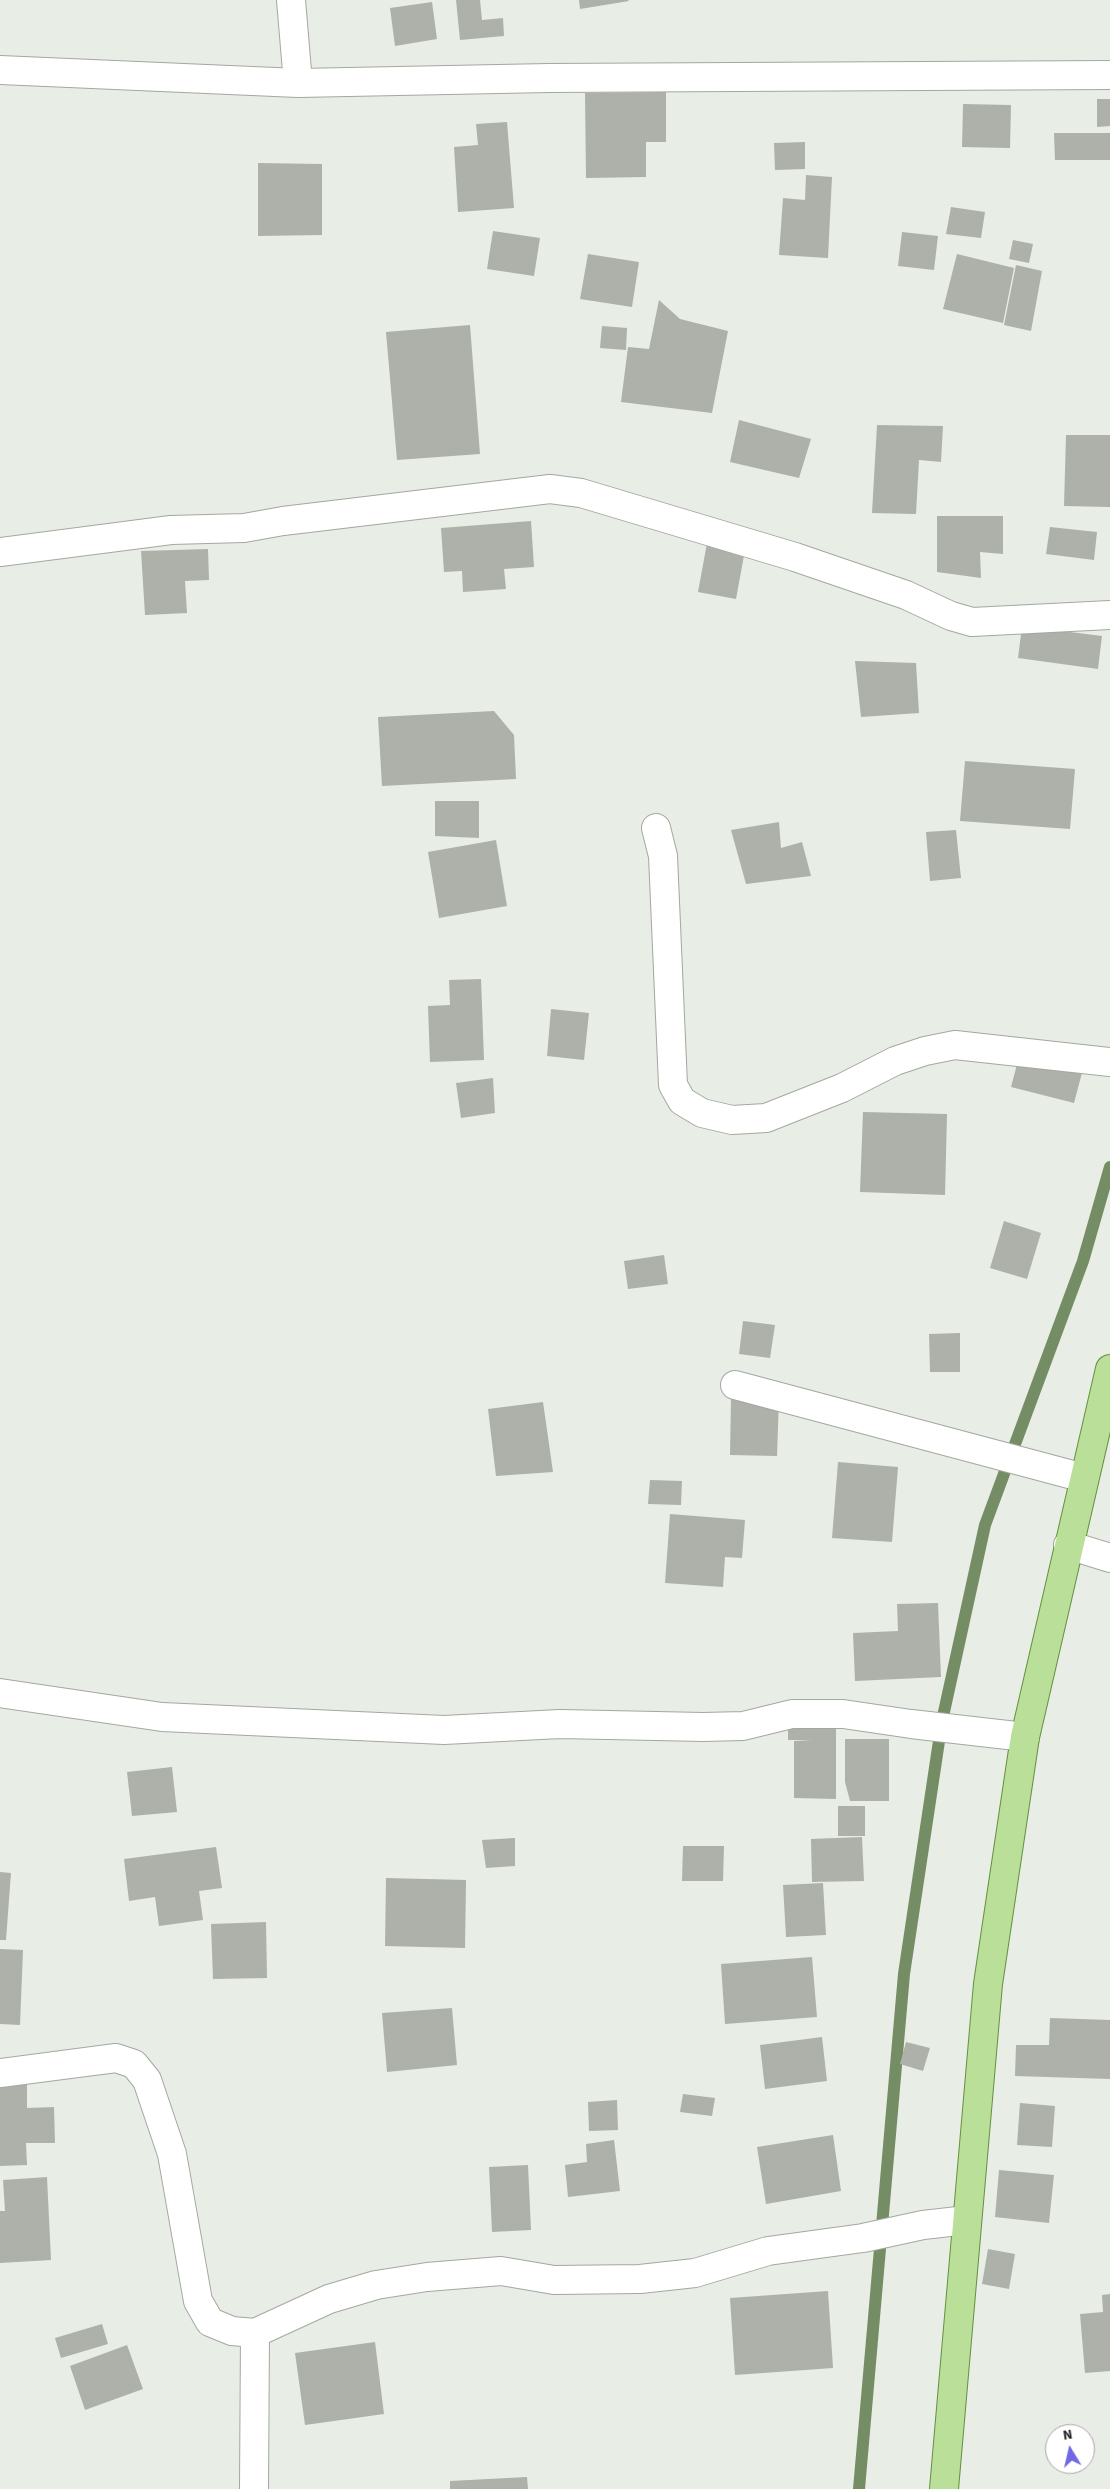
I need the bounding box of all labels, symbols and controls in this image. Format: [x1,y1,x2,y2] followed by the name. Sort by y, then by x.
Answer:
[1045,2424,1095,2474] north arrow
[1062,2425,1074,2446] text: N

